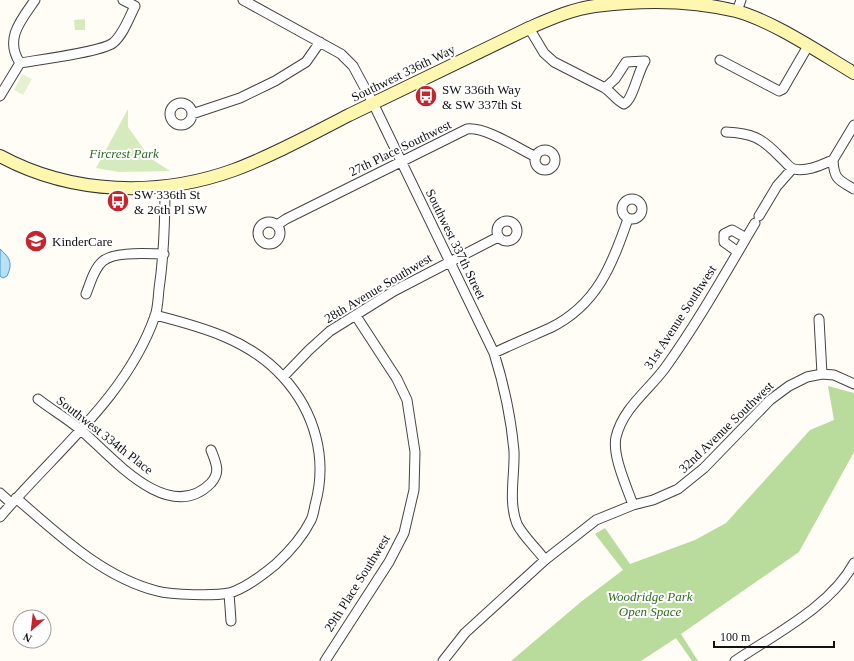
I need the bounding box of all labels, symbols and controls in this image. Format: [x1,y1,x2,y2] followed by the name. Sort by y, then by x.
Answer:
[349,41,458,105] street label: Southwest 336th Way
[442,82,522,112] place label: SW 336th Way & SW 337th St
[413,83,439,109] bus stop icon: SW 336th Way & SW 337th St
[346,117,454,179] street label: 27th Place Southwest
[88,146,159,161] park label: Fircrest Park
[134,187,208,217] place label: SW 336th St & 26th Pl SW
[423,187,489,302] street label: Southwest 337th Street
[105,188,131,214] bus stop icon: SW 336th St & 26th Pl SW
[23,228,49,254] school or university icon: KinderCare
[52,234,113,249] place label: KinderCare
[322,250,435,326] street label: 28th Avenue Southwest
[641,262,719,372] street label: 31st Avenue Southwest
[676,378,777,476] street label: 32nd Avenue Southwest
[54,393,156,478] street label: Southwest 334th Place
[321,531,393,634] street label: 29th Place Southwest
[607,589,693,619] park label: Woodridge Park Open Space
[12,609,52,649] north arrow
[714,623,834,649] scale bar
[720,630,751,644] text: 100 m
[21,631,34,645] text: N

